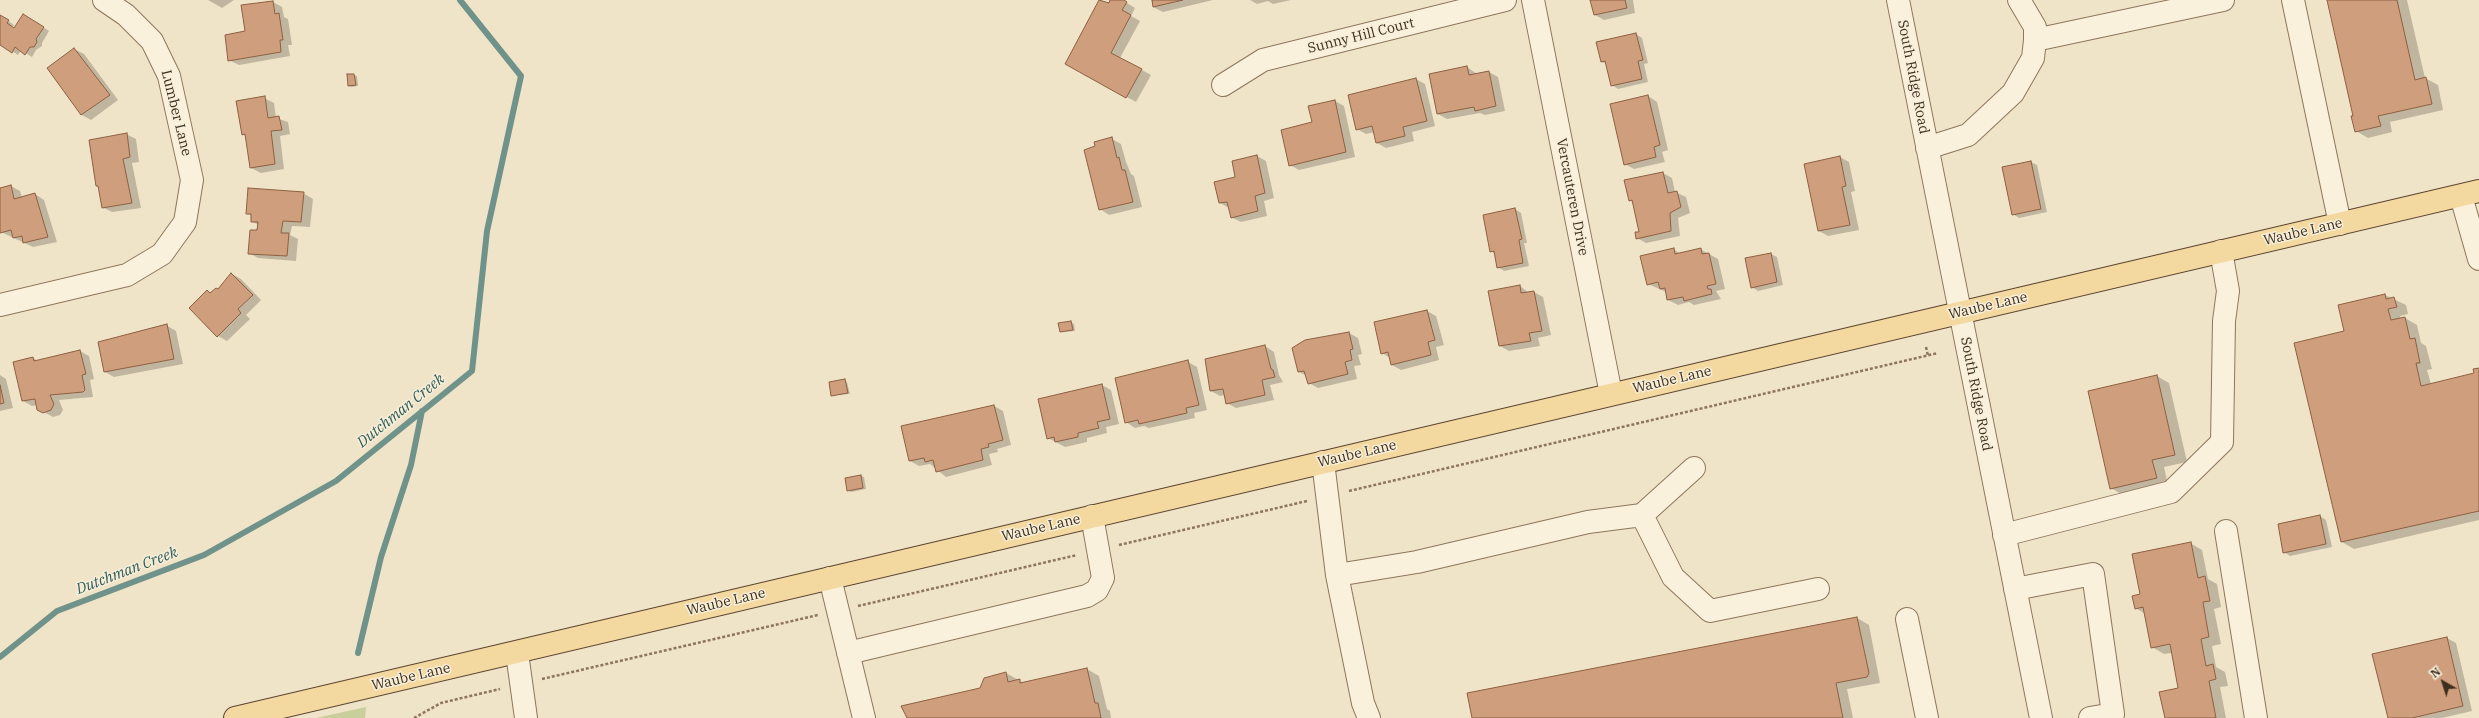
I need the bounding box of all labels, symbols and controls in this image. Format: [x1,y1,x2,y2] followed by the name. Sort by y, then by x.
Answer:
[1306,15,1416,57] street label: Sunny Hill Court
[1894,19,1932,135] street label: South Ridge Road
[157,68,195,158] street label: Lumber Lane
[1552,137,1592,257] street label: Vercauteren Drive
[2262,215,2344,249] street label: Waube Lane
[1947,289,2029,323] street label: Waube Lane
[1957,336,1995,452] street label: South Ridge Road
[1631,363,1713,397] street label: Waube Lane
[354,370,448,452] water label: Dutchman Creek
[1316,437,1398,471] street label: Waube Lane
[1000,511,1082,545] street label: Waube Lane
[74,543,180,599] water label: Dutchman Creek
[685,585,767,619] street label: Waube Lane
[370,660,452,694] street label: Waube Lane
[2423,662,2463,702] north arrow
[2428,665,2443,681] text: N

